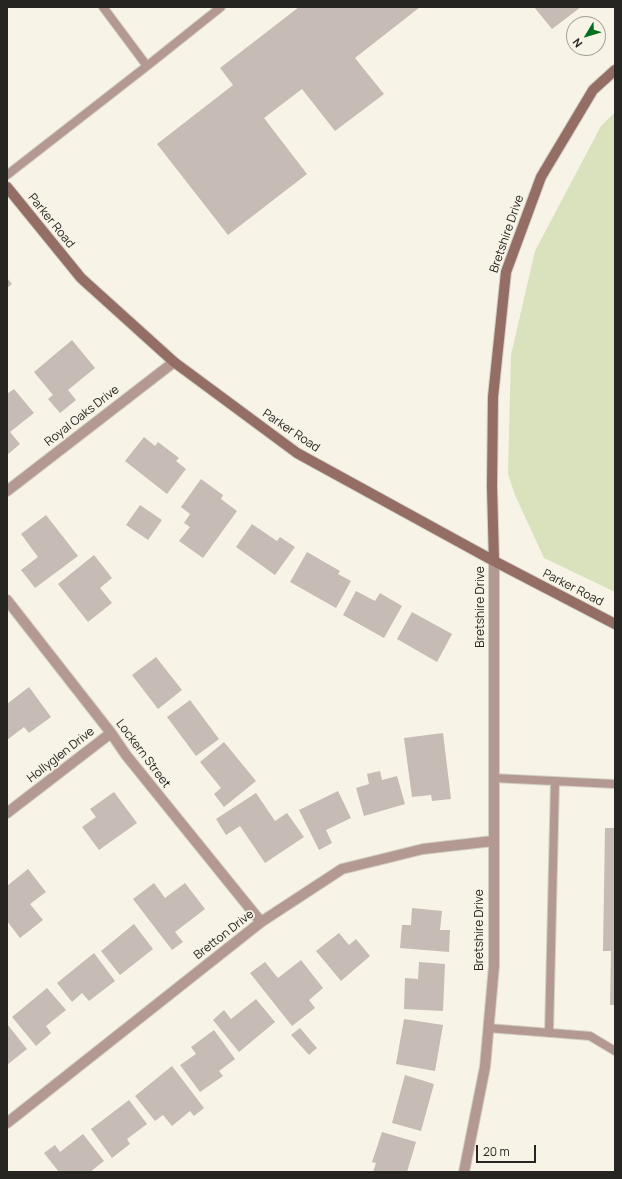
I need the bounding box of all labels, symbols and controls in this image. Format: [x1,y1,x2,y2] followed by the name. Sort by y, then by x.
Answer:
[566,16,606,56] north arrow
[569,35,585,51] text: N
[25,191,77,251] street label: Parker Road
[487,193,527,275] street label: Bretshire Drive
[42,383,122,449] street label: Royal Oaks Drive
[260,407,322,455] street label: Parker Road
[474,566,488,648] street label: Bretshire Drive
[540,567,606,609] street label: Parker Road
[113,717,173,791] street label: Lockern Street
[24,724,98,786] street label: Hollyglen Drive
[473,889,487,971] street label: Bretshire Drive
[191,907,257,963] street label: Bretton Drive
[478,1137,538,1163] scale bar
[483,1143,510,1160] text: 20 m

